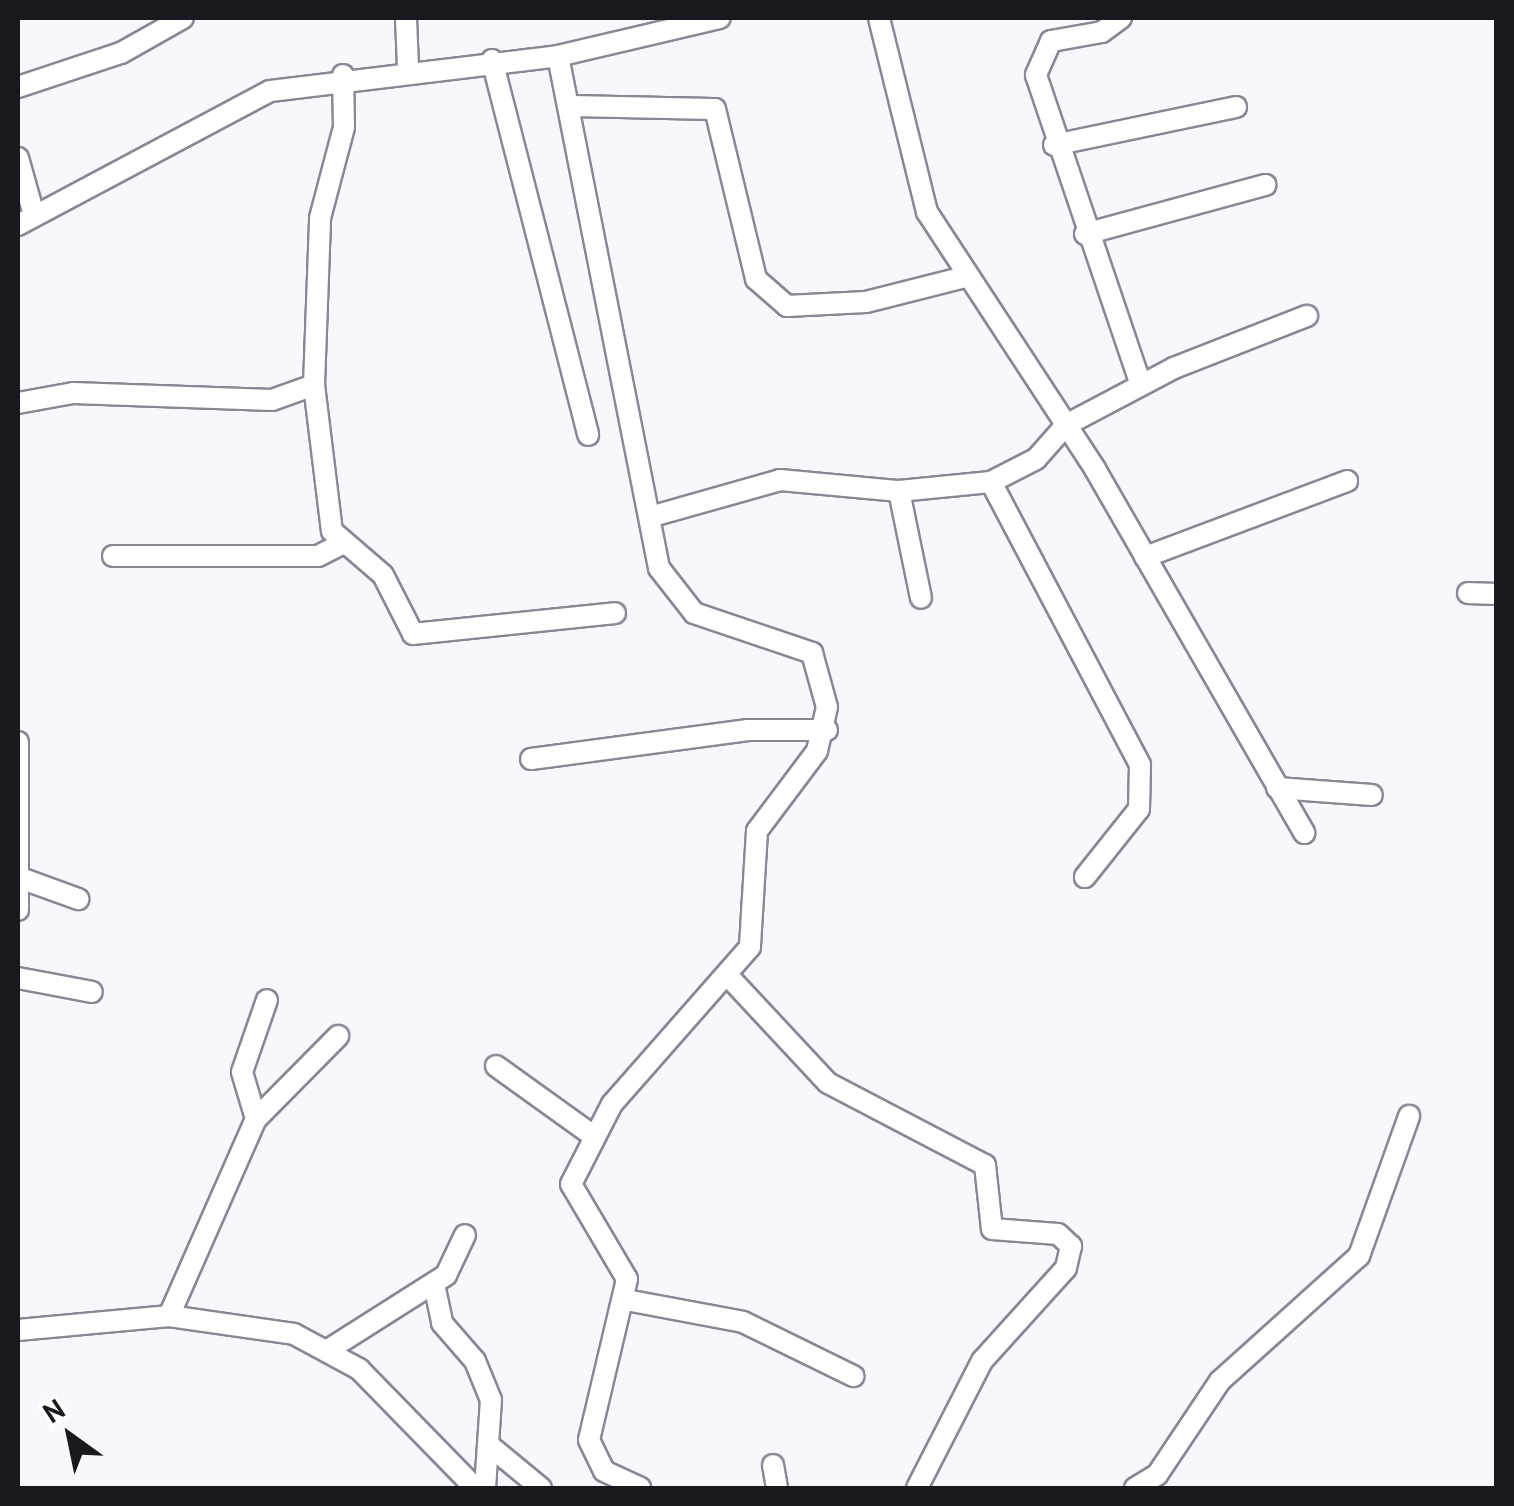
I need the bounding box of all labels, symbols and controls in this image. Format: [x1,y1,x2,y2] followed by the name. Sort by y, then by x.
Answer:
[20,1386,120,1486] north arrow
[36,1390,71,1431] text: N

